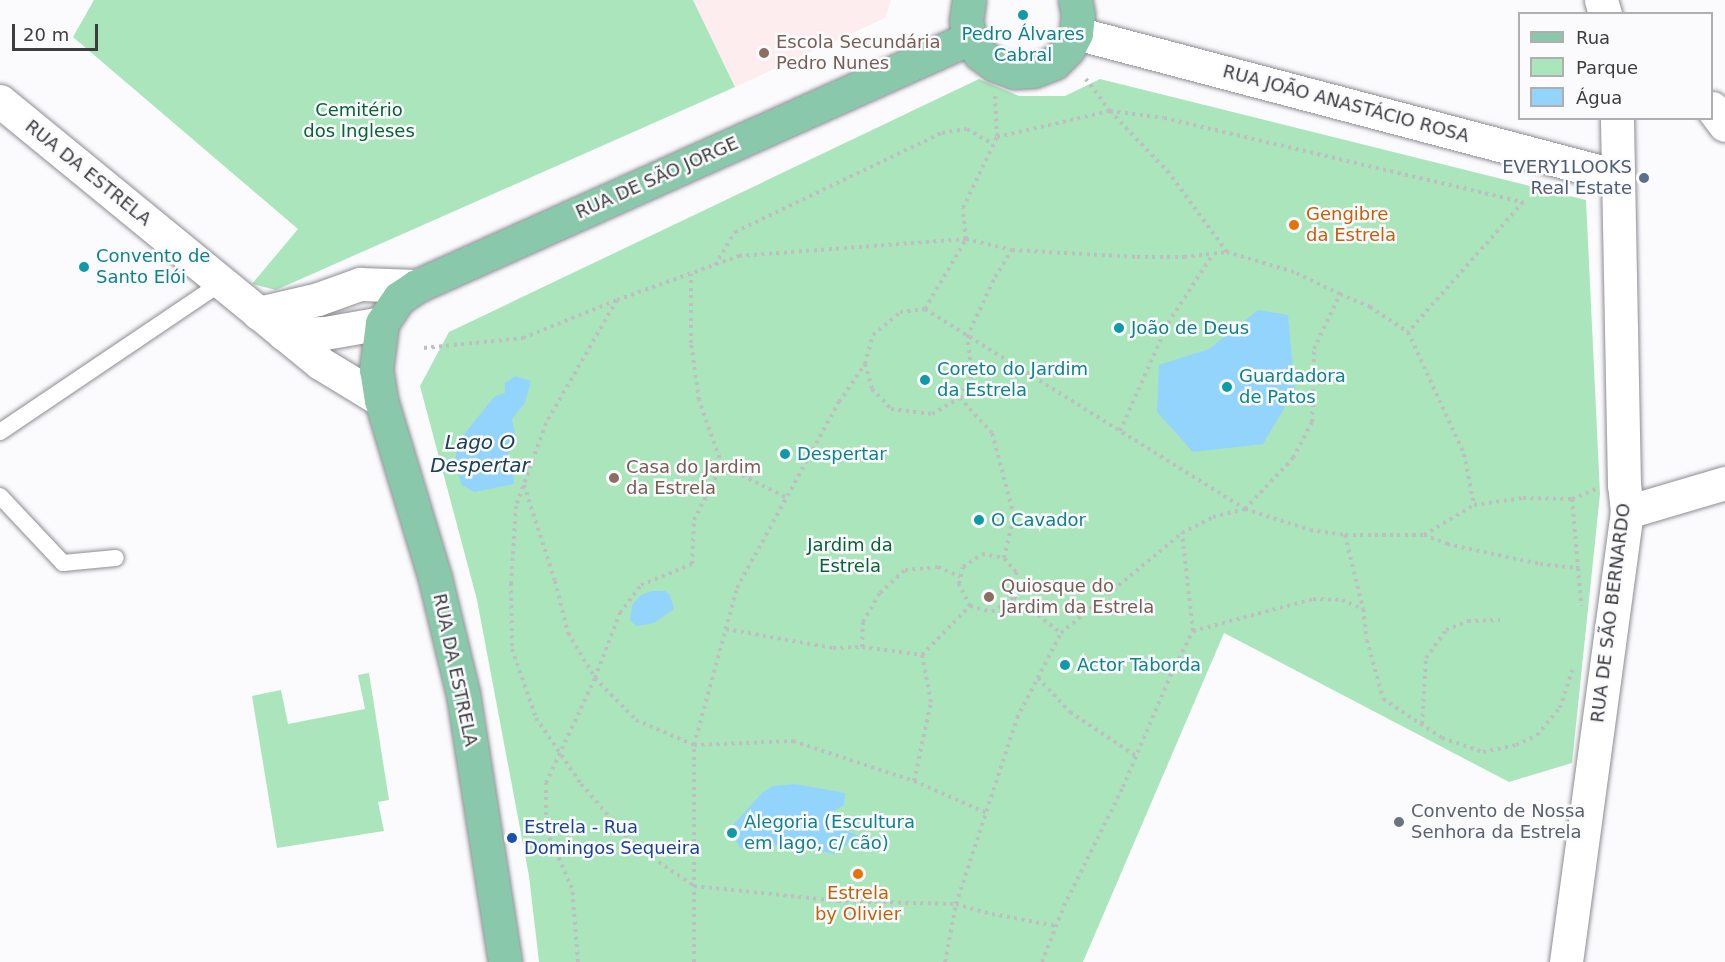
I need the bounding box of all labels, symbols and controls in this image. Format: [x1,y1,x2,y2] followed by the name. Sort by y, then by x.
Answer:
[1016,8,1030,22] marker: Pedro Álvares Cabral
[15,12,100,50] scale bar
[1518,12,1713,120] legend
[23,24,69,45] text: 20 m
[962,24,1084,66] place label: Pedro Álvares Cabral
[1576,27,1610,48] text: Rua
[776,32,941,74] place label: Escola Secundária Pedro Nunes
[757,46,771,60] marker: Escola Secundária Pedro Nunes
[1576,57,1638,78] text: Parque
[1220,61,1472,147] street label: RUA JOÃO ANASTÁCIO ROSA
[1576,87,1622,108] text: Água
[303,100,415,142] park label: Cemitério dos Ingleses
[21,116,155,230] street label: RUA DA ESTRELA
[572,132,742,224] street label: RUA DE SÃO JORGE
[1502,157,1632,200] place label: EVERY1LOOKS Real Estate
[1637,171,1651,185] marker: EVERY1LOOKS Real Estate
[1306,204,1396,246] place label: Gengibre da Estrela
[1287,218,1301,232] marker: Gengibre da Estrela
[96,246,210,288] place label: Convento de Santo Elói
[77,260,91,274] marker: Convento de Santo Elói
[1131,317,1249,339] place label: João de Deus
[1112,321,1126,335] marker: João de Deus
[937,359,1088,401] place label: Coreto do Jardim da Estrela
[1239,366,1346,409] place label: Guardadora de Patos
[918,373,932,387] marker: Coreto do Jardim da Estrela
[1220,380,1234,394] marker: Guardadora de Patos
[430,431,530,478] water label: Lago O Despertar
[797,443,887,465] place label: Despertar
[778,447,792,461] marker: Despertar
[626,457,761,500] place label: Casa do Jardim da Estrela
[607,471,621,485] marker: Casa do Jardim da Estrela
[1587,502,1635,724] street label: RUA DE SÃO BERNARDO
[991,509,1086,531] place label: O Cavador
[972,513,986,527] marker: O Cavador
[807,535,893,578] park label: Jardim da Estrela
[1001,576,1154,618] place label: Quiosque do Jardim da Estrela
[982,590,996,604] marker: Quiosque do Jardim da Estrela
[428,592,482,748] street label: RUA DA ESTRELA
[1077,654,1201,676] place label: Actor Taborda
[1058,658,1072,672] marker: Actor Taborda
[1411,801,1585,844] place label: Convento de Nossa Senhora da Estrela
[744,812,915,854] place label: Alegoria (Escultura em lago, c/ cão)
[1392,815,1406,829] marker: Convento de Nossa Senhora da Estrela
[524,817,700,860] place label: Estrela - Rua Domingos Sequeira
[725,826,739,840] marker: Alegoria (Escultura em lago, c/ cão)
[505,831,519,845] marker: Estrela - Rua Domingos Sequeira
[851,867,865,881] marker: Estrela by Olivier
[815,883,901,926] place label: Estrela by Olivier

